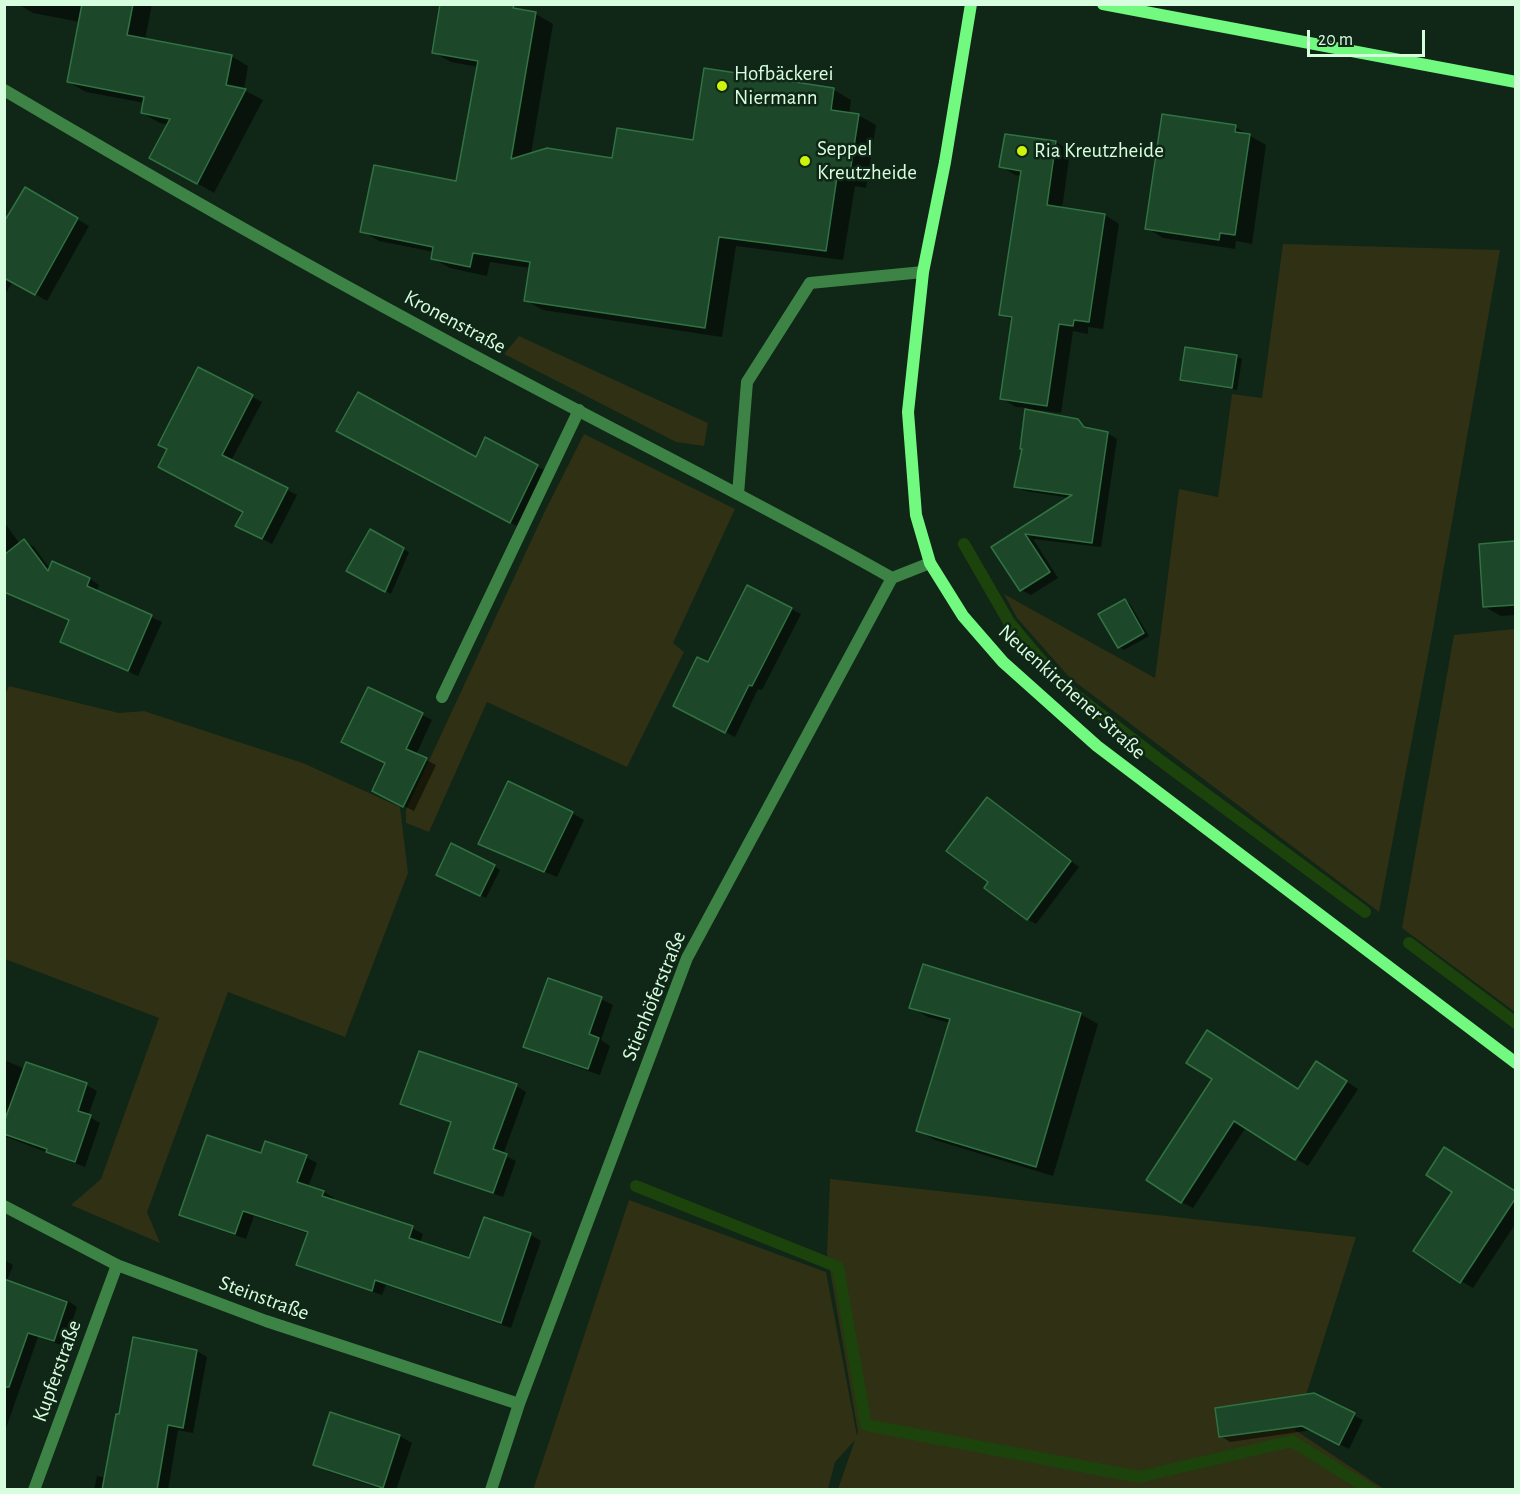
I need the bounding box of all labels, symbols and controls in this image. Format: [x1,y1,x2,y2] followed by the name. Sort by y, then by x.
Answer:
[1310,18,1428,56] scale bar
[1318,31,1353,49] text: 20 m
[734,61,834,111] place label: Hofbäckerei Niermann
[715,79,729,93] marker: Hofbäckerei Niermann
[817,136,917,186] place label: Seppel Kreutzheide
[1034,138,1164,164] place label: Ria Kreutzheide
[1015,144,1029,158] marker: Ria Kreutzheide
[798,154,812,168] marker: Seppel Kreutzheide
[400,285,510,359] street label: Kronenstraße
[993,619,1151,765] street label: Neuenkirchener Straße
[617,928,691,1064] street label: Stienhöferstraße
[216,1270,312,1326] street label: Steinstraße
[27,1317,87,1425] street label: Kupferstraße

